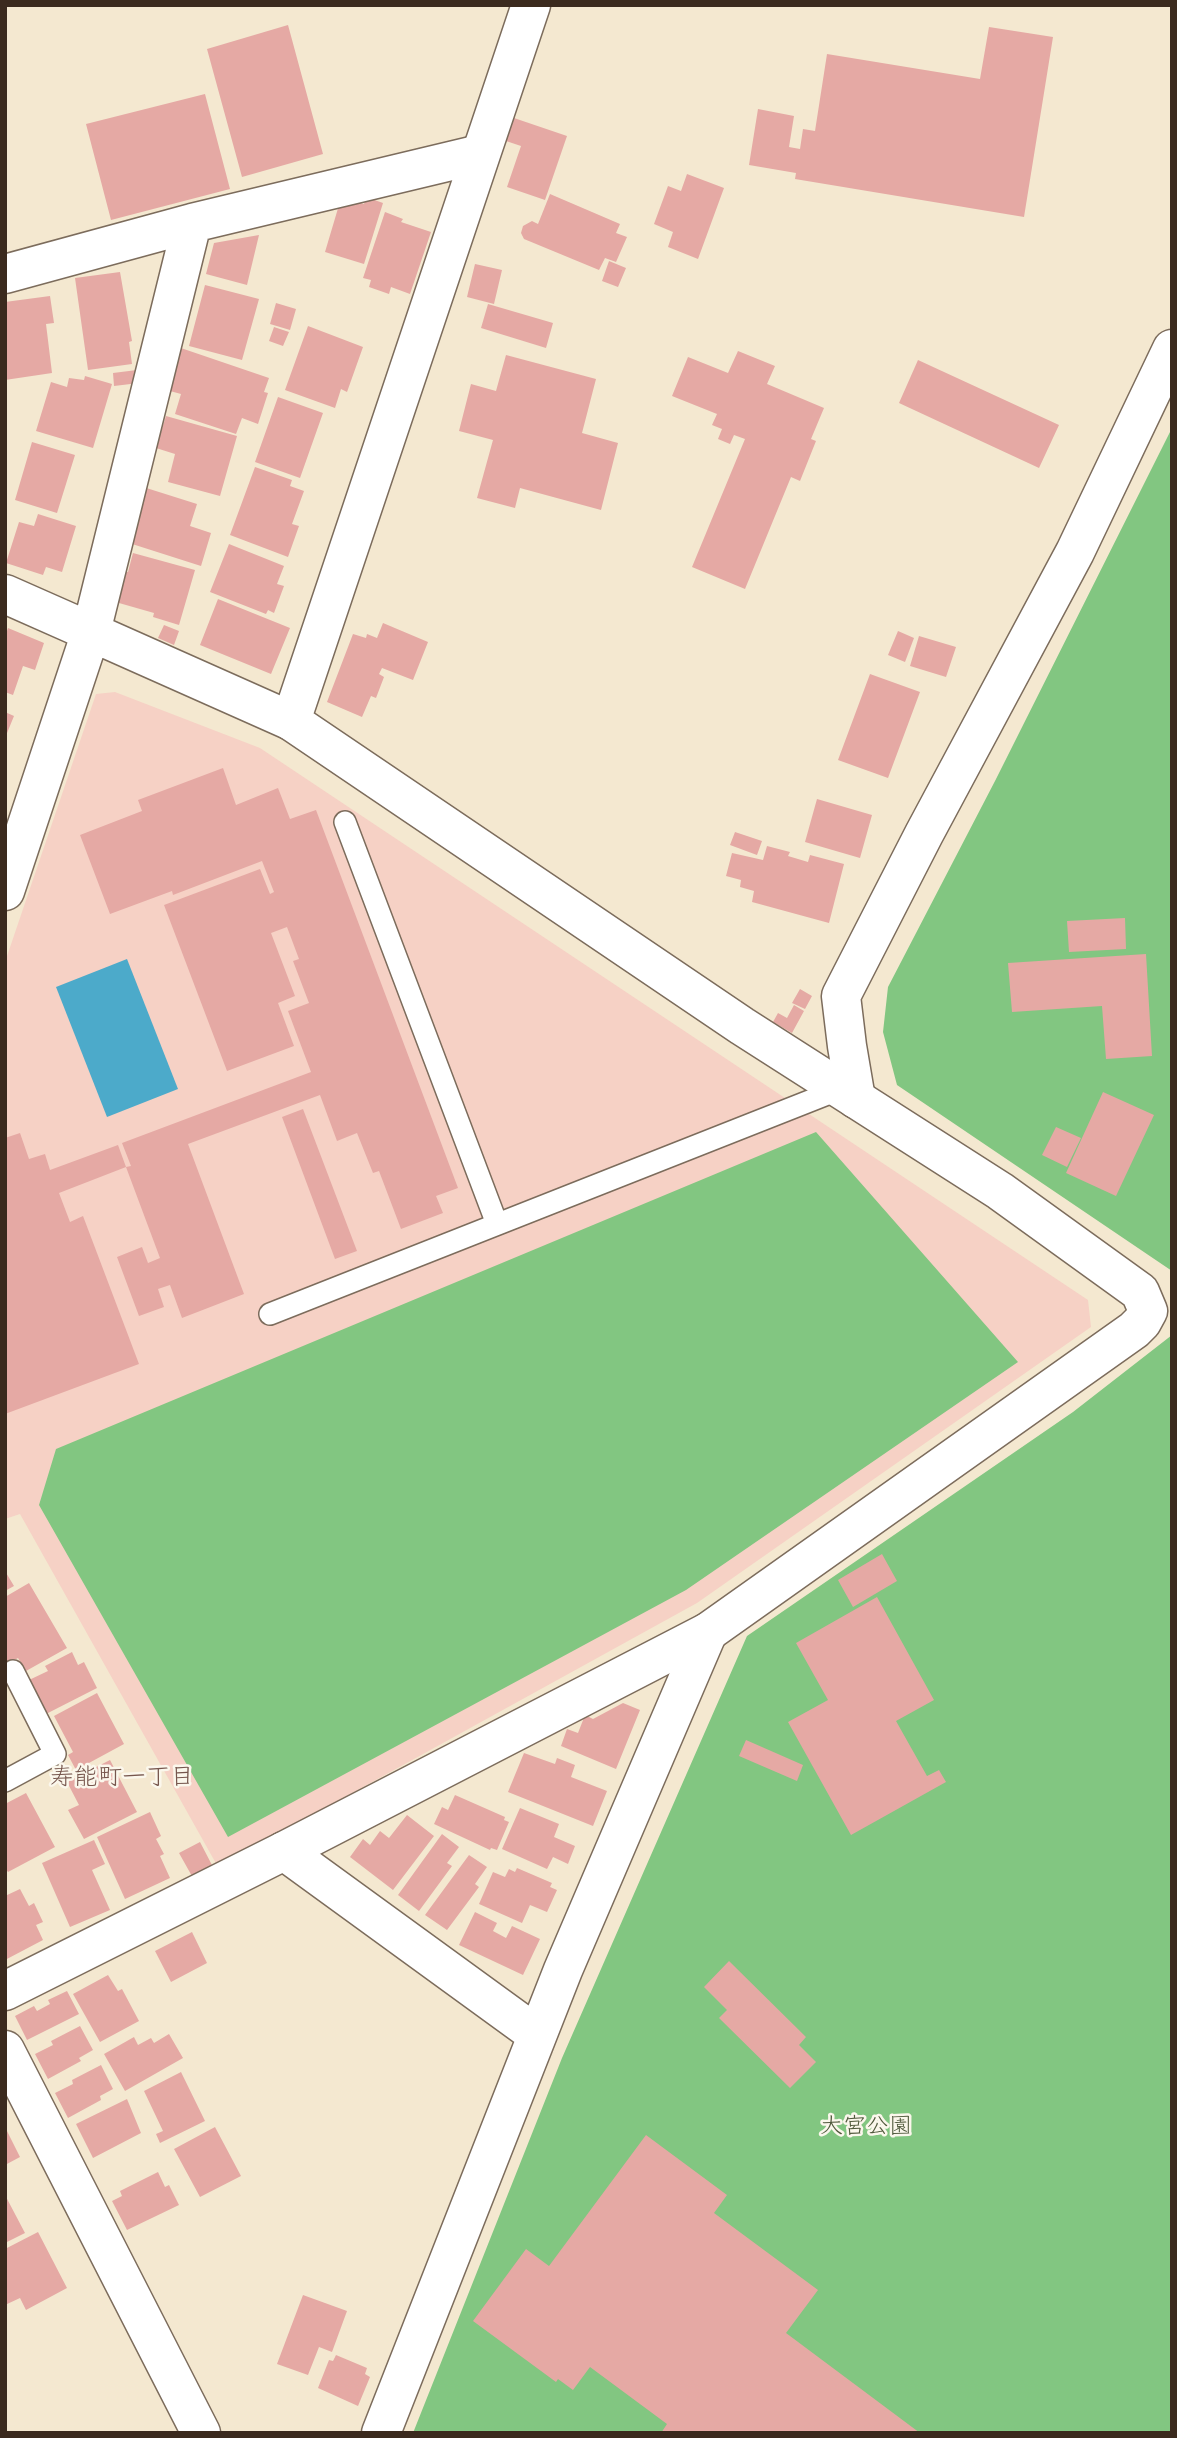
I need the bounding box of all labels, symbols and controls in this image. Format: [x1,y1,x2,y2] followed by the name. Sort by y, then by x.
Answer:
[50,1764,194,1792] district label: 寿能町一丁目
[820,2113,912,2141] park label: 大宮公園

